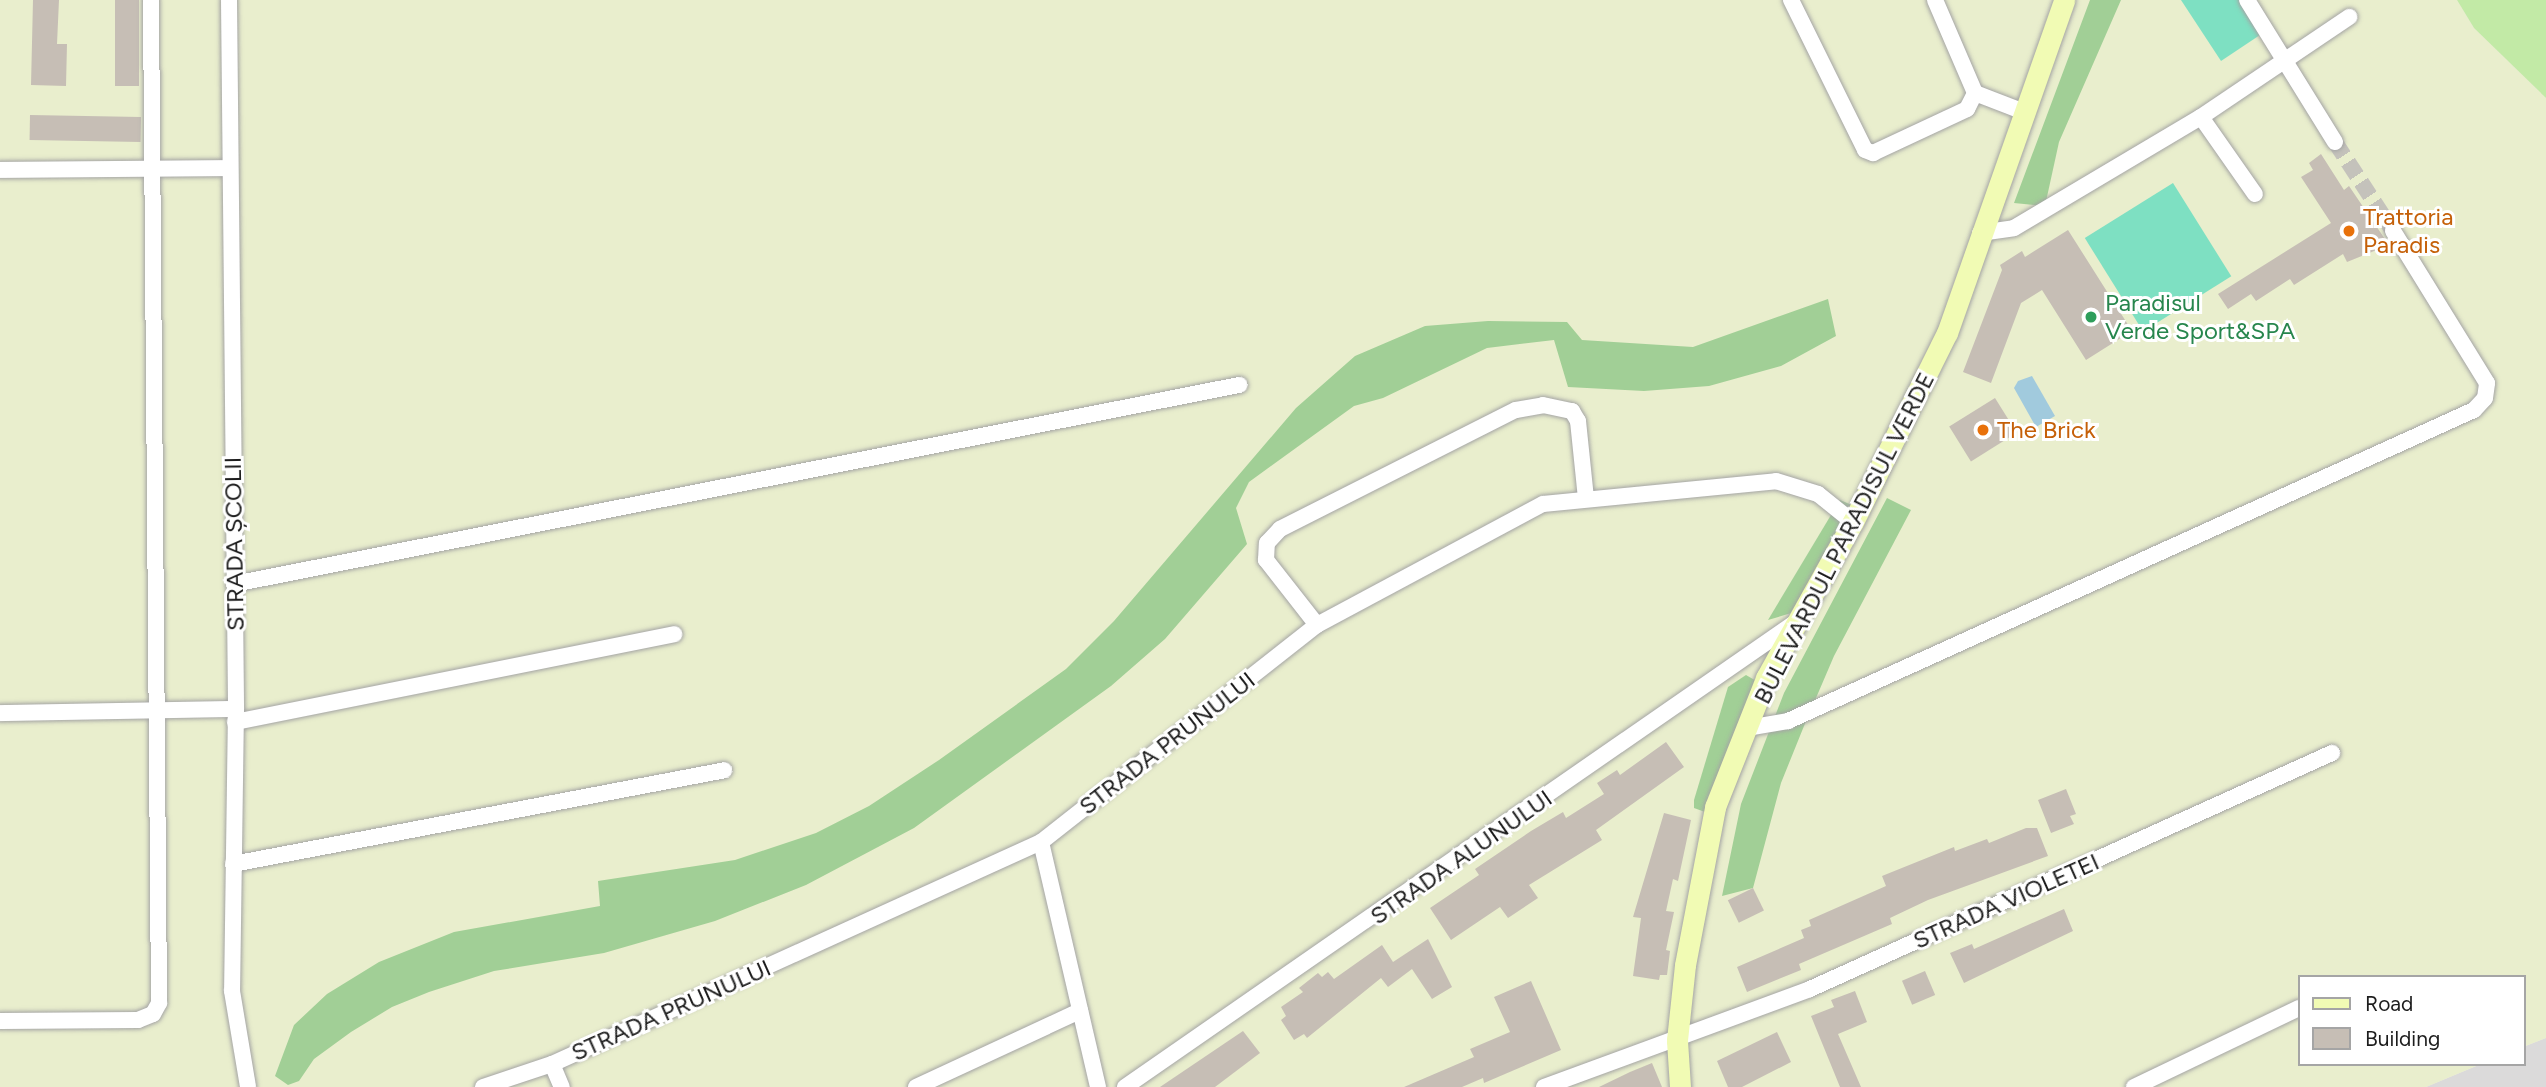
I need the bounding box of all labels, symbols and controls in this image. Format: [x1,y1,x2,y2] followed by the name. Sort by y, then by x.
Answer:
[2363,203,2453,259] place label: Trattoria Paradis
[2341,223,2357,239] marker: Trattoria Paradis
[2105,289,2295,345] place label: Paradisul Verde Sport&SPA
[2083,309,2099,325] marker: Paradisul Verde Sport&SPA
[1748,367,1940,709] street label: BULEVARDUL PARADISUL VERDE
[1997,416,2096,444] place label: The Brick
[1975,422,1991,438] marker: The Brick
[218,457,250,631] street label: STRADA ȘCOLII
[1073,665,1261,821] street label: STRADA PRUNULUI
[1365,783,1557,931] street label: STRADA ALUNULUI
[1909,847,2103,955] street label: STRADA VIOLETEI
[567,953,775,1067] street label: STRADA PRUNULUI
[2298,975,2525,1066] legend
[2365,991,2413,1016] text: Road
[2365,1026,2440,1051] text: Building

